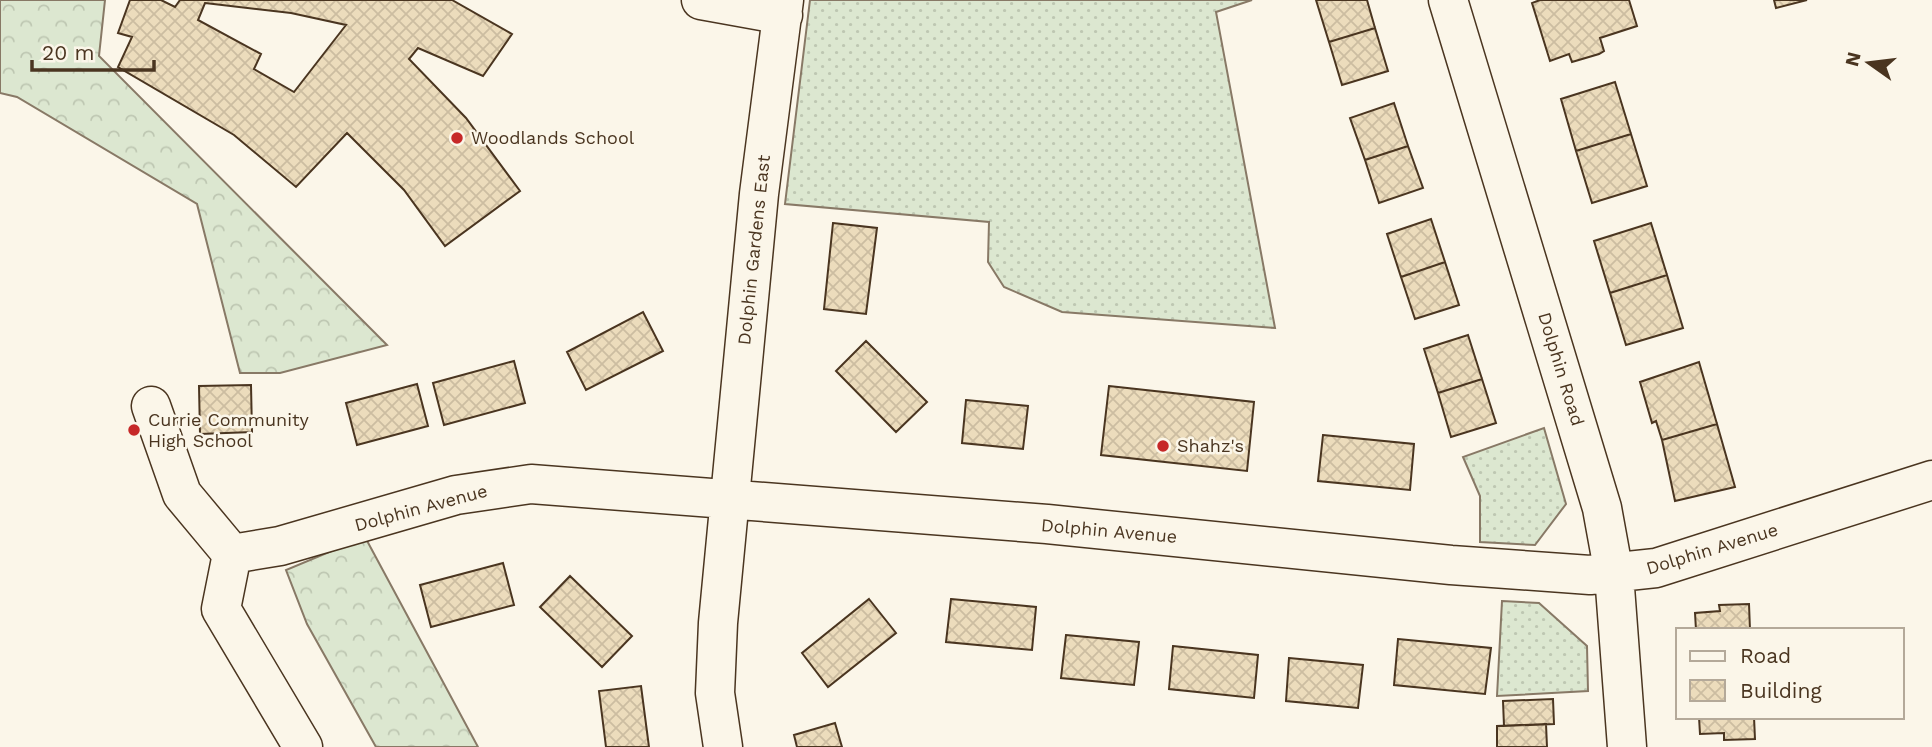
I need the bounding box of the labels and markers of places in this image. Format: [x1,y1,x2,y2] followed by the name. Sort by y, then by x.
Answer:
[471,127,635,148] place label: Woodlands School
[449,130,465,146] marker: Woodlands School
[148,409,309,451] place label: Currie Community High School
[126,422,142,438] marker: Currie Community High School
[1177,435,1244,456] place label: Shahz's
[1155,438,1171,454] marker: Shahz's

